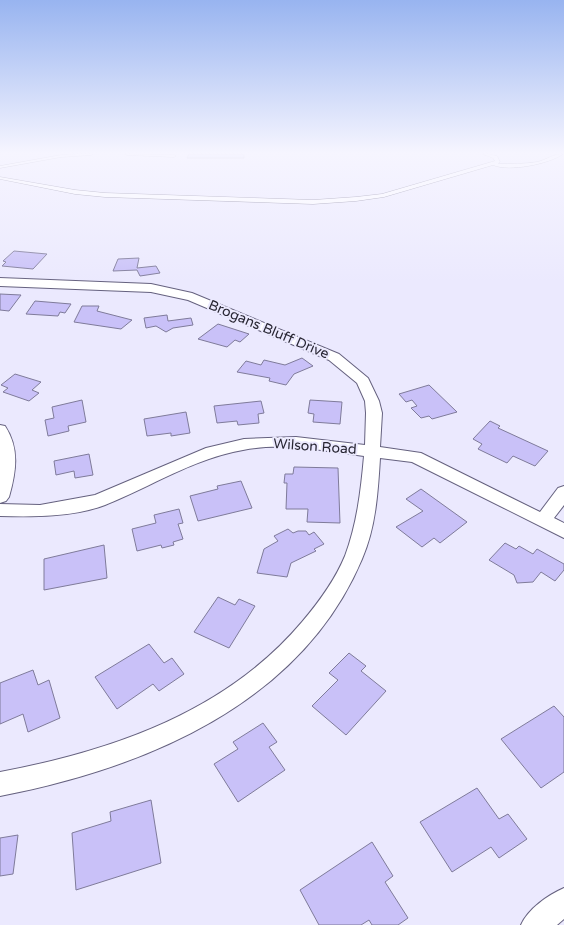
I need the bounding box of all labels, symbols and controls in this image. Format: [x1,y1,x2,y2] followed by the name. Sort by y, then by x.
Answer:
[206,296,332,363] street label: Brogans Bluff Drive
[273,435,357,458] street label: Wilson Road

